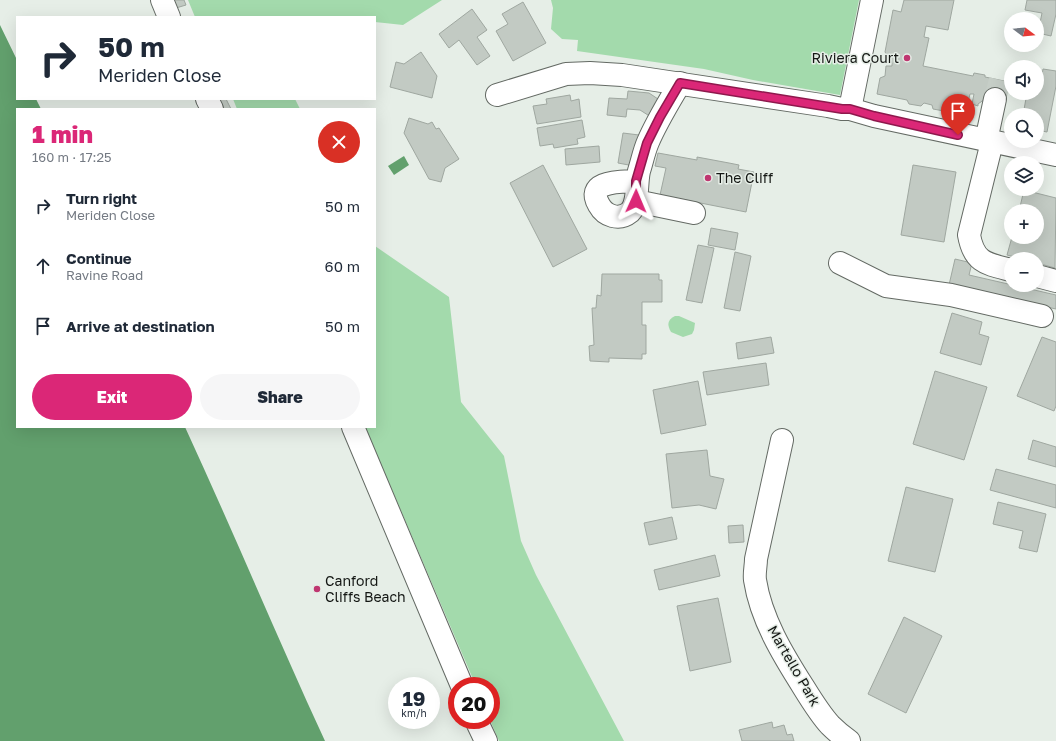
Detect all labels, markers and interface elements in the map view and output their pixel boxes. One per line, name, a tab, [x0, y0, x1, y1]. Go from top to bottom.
north arrow	[1004, 12, 1044, 52]
map controls	[1004, 12, 1044, 292]
text: 50 m	[98, 30, 165, 63]
icon: right	[32, 32, 84, 84]
place label: Riviera Court	[812, 49, 899, 66]
marker: Riviera Court	[902, 53, 912, 63]
button: sound	[1004, 60, 1044, 100]
text: Meriden Close	[98, 64, 221, 86]
pin	[941, 94, 975, 135]
icon: arrive	[947, 100, 969, 122]
button: search	[1004, 108, 1044, 148]
text: 1 min	[32, 119, 93, 148]
button: close	[318, 121, 360, 163]
text: 160 m · 17:25	[32, 149, 112, 165]
button: layers	[1004, 156, 1044, 196]
place label: The Cliff	[716, 169, 773, 186]
marker: The Cliff	[703, 173, 713, 183]
position arrow	[615, 180, 657, 222]
text: Turn right	[66, 189, 137, 207]
icon: right	[32, 195, 54, 217]
text: 50 m	[325, 197, 360, 215]
button: +	[1004, 204, 1044, 244]
text: Meriden Close	[66, 207, 155, 223]
text: Continue	[66, 249, 132, 267]
button: −	[1004, 252, 1044, 292]
icon: ahead	[32, 255, 54, 277]
text: 60 m	[325, 257, 360, 275]
text: Ravine Road	[66, 267, 143, 283]
icon: arrive	[32, 315, 54, 337]
text: Arrive at destination	[66, 317, 215, 335]
text: 50 m	[325, 317, 360, 335]
button: Exit	[32, 374, 192, 420]
button: Share	[200, 374, 360, 420]
place label: Canford Cliffs Beach	[325, 572, 406, 605]
marker: Canford Cliffs Beach	[312, 584, 322, 594]
street label: Martello Park	[764, 622, 824, 709]
speed limit sign: 20	[448, 677, 500, 729]
text: 19	[402, 686, 425, 710]
text: km/h	[401, 707, 427, 719]

